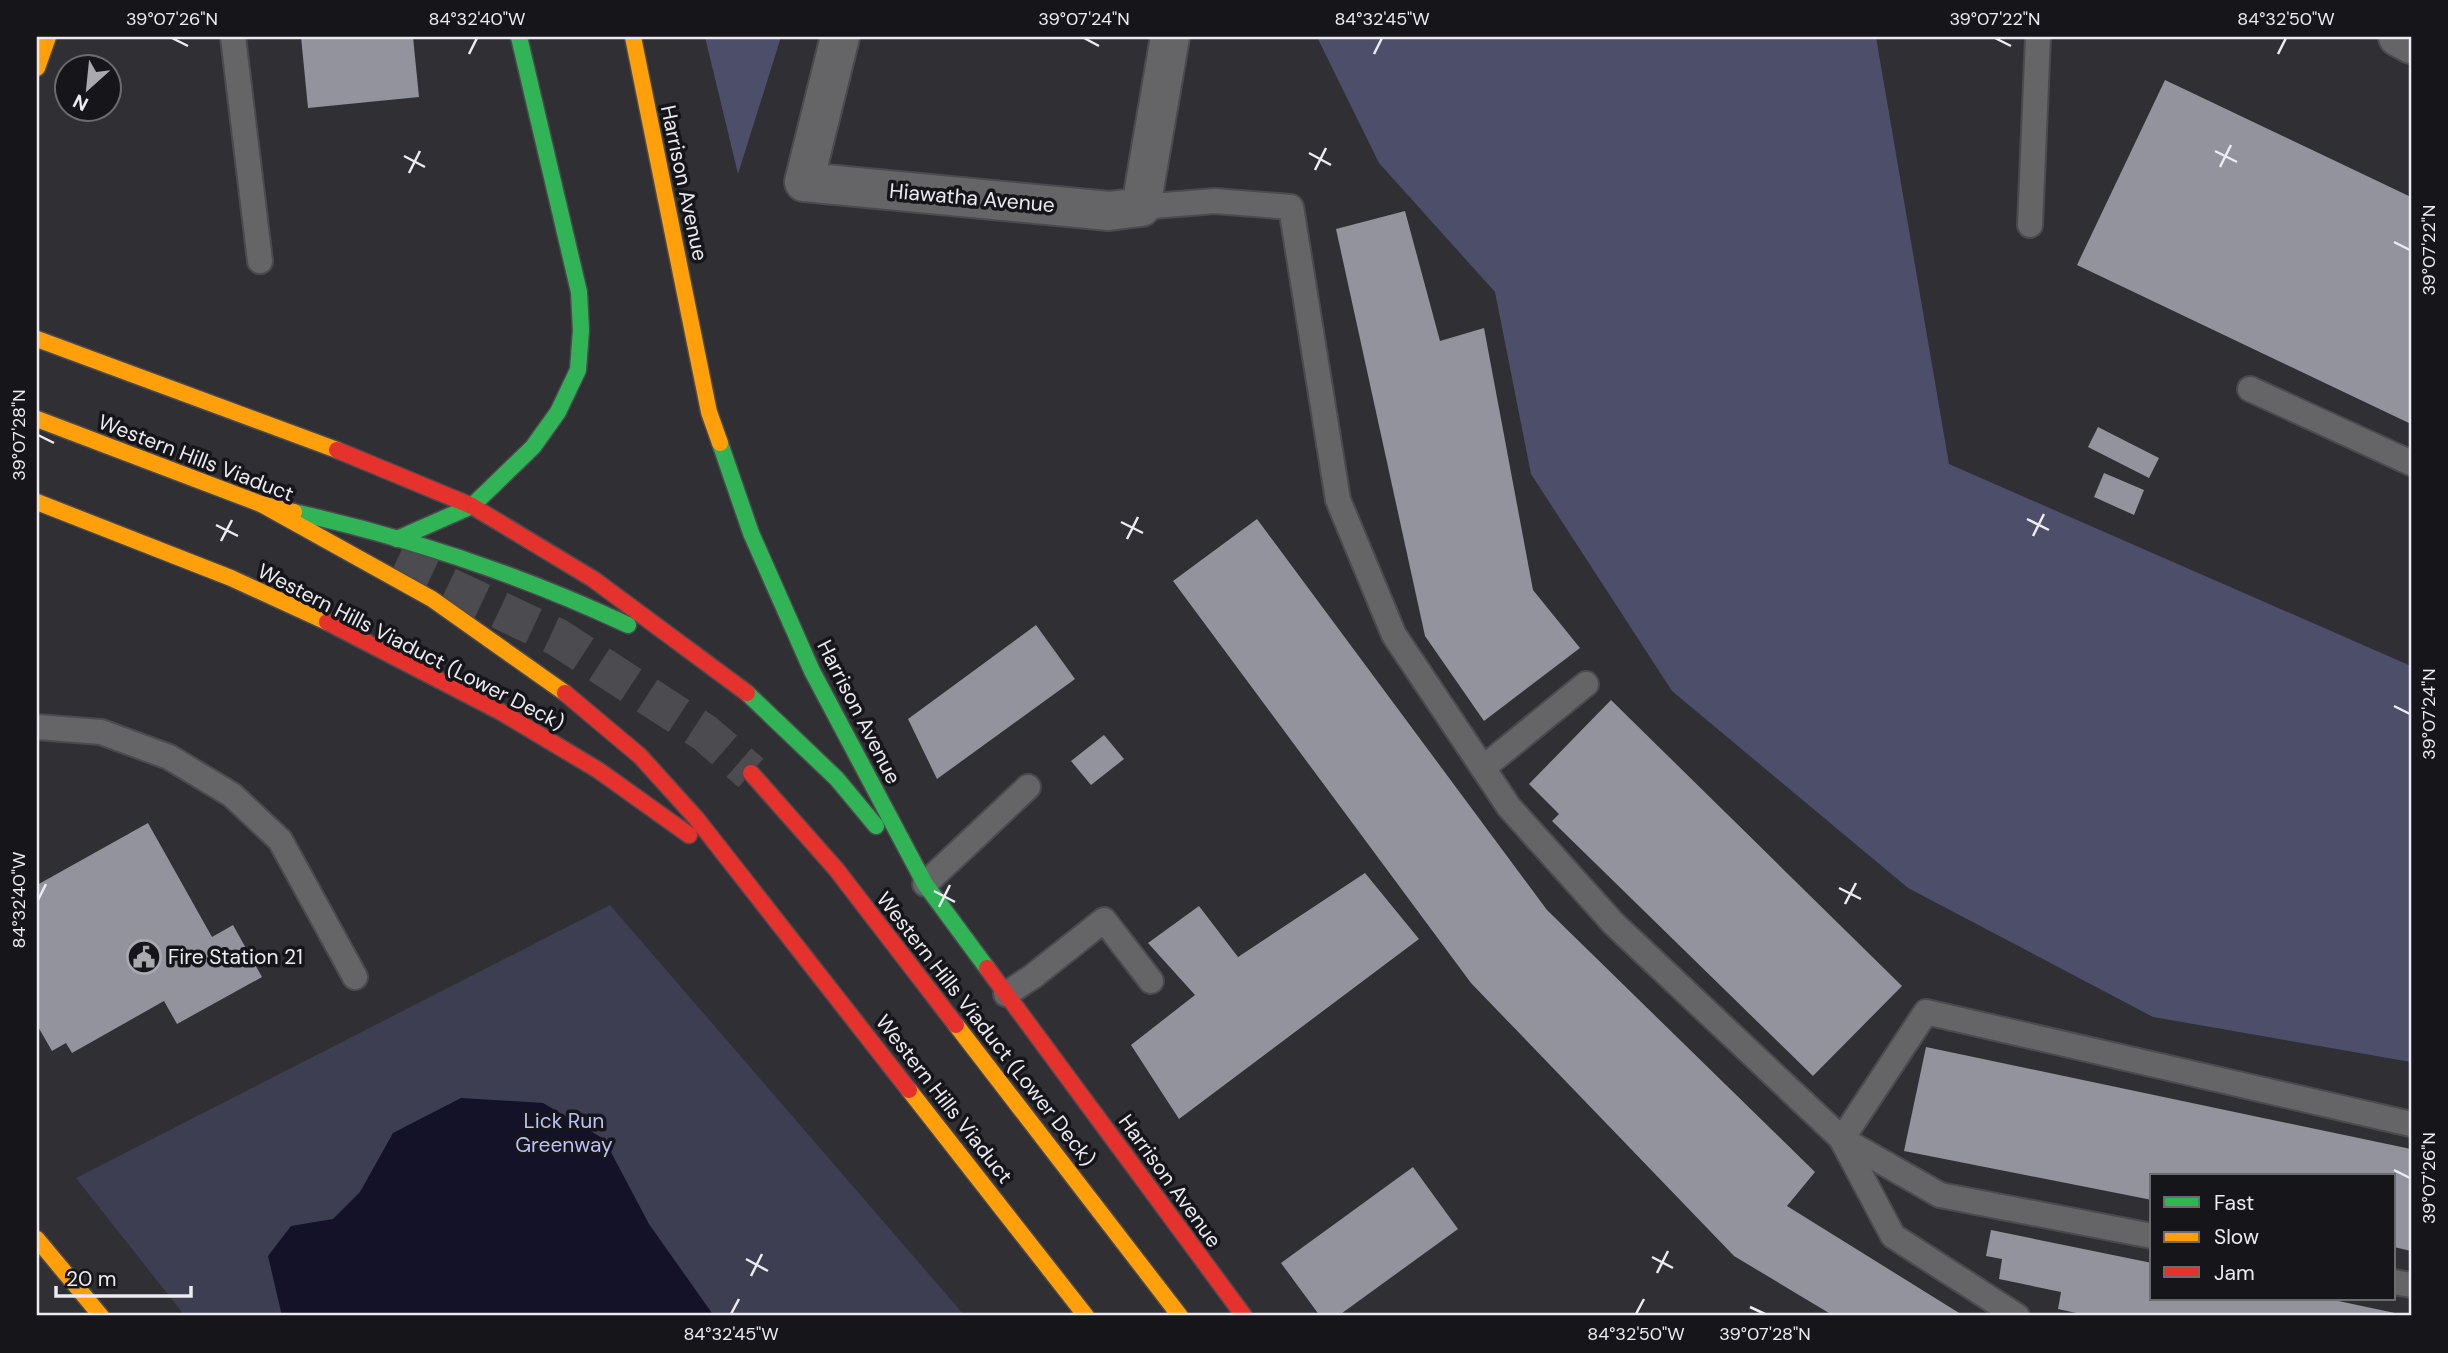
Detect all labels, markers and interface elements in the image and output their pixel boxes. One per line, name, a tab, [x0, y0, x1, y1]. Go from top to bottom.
text: 39°07'26"N	[126, 7, 218, 31]
text: 84°32'40"W	[429, 7, 525, 31]
text: 39°07'24"N	[1038, 7, 1130, 31]
text: 84°32'45"W	[1334, 7, 1430, 31]
text: 39°07'22"N	[1949, 7, 2041, 31]
text: 84°32'50"W	[2237, 7, 2335, 31]
north arrow	[52, 52, 122, 122]
text: N	[69, 88, 92, 117]
street label: Harrison Avenue	[654, 103, 714, 263]
street label: Hiawatha Avenue	[888, 177, 1056, 219]
text: 39°07'22"N	[2417, 204, 2441, 296]
text: 39°07'28"N	[7, 389, 31, 481]
street label: Western Hills Viaduct	[94, 408, 298, 508]
street label: Western Hills Viaduct (Lower Deck)	[253, 557, 569, 737]
street label: Harrison Avenue	[811, 635, 907, 789]
text: 39°07'24"N	[2417, 668, 2441, 760]
text: 84°32'40"W	[7, 852, 31, 948]
street label: Western Hills Viaduct (Lower Deck)	[871, 887, 1101, 1171]
public building icon: Fire Station 21	[125, 938, 163, 976]
place label: Fire Station 21	[168, 943, 303, 971]
street label: Western Hills Viaduct	[870, 1010, 1018, 1188]
park label: Lick Run Greenway	[515, 1107, 613, 1159]
street label: Harrison Avenue	[1112, 1109, 1228, 1253]
text: 39°07'26"N	[2417, 1132, 2441, 1224]
legend	[2150, 1174, 2396, 1300]
text: Fast	[2214, 1189, 2254, 1217]
text: Slow	[2214, 1223, 2259, 1251]
scale bar	[56, 1255, 191, 1299]
text: Jam	[2214, 1259, 2255, 1287]
text: 20 m	[66, 1265, 117, 1293]
text: 84°32'45"W	[683, 1322, 779, 1346]
text: 84°32'50"W	[1587, 1322, 1685, 1346]
text: 39°07'28"N	[1719, 1322, 1811, 1346]

